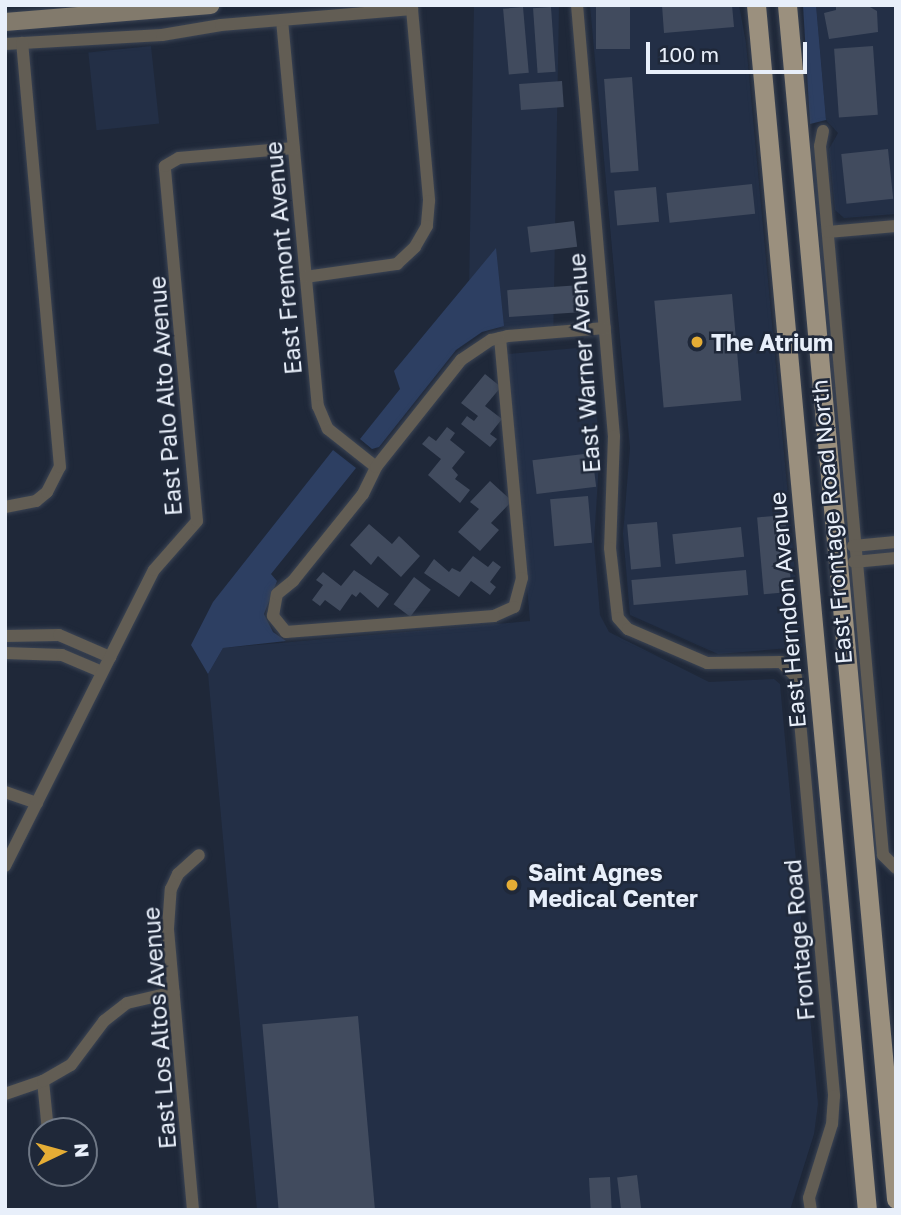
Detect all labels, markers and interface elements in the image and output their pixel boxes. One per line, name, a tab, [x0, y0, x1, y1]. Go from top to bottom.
scale bar	[649, 28, 810, 72]
text: 100 m	[659, 41, 719, 67]
street label: East Fremont Avenue	[259, 140, 307, 376]
street label: East Warner Avenue	[563, 252, 605, 474]
street label: East Palo Alto Avenue	[143, 275, 187, 517]
place label: The Atrium	[711, 328, 833, 356]
marker: The Atrium	[689, 334, 705, 350]
street label: East Frontage Road North	[805, 379, 857, 665]
street label: East Herndon Avenue	[763, 491, 811, 729]
place label: Saint Agnes Medical Center	[528, 858, 698, 912]
street label: Frontage Road	[778, 858, 820, 1022]
marker: Saint Agnes Medical Center	[502, 875, 522, 895]
street label: East Los Altos Avenue	[137, 906, 181, 1150]
north arrow	[28, 1117, 98, 1187]
text: N	[70, 1142, 95, 1158]

